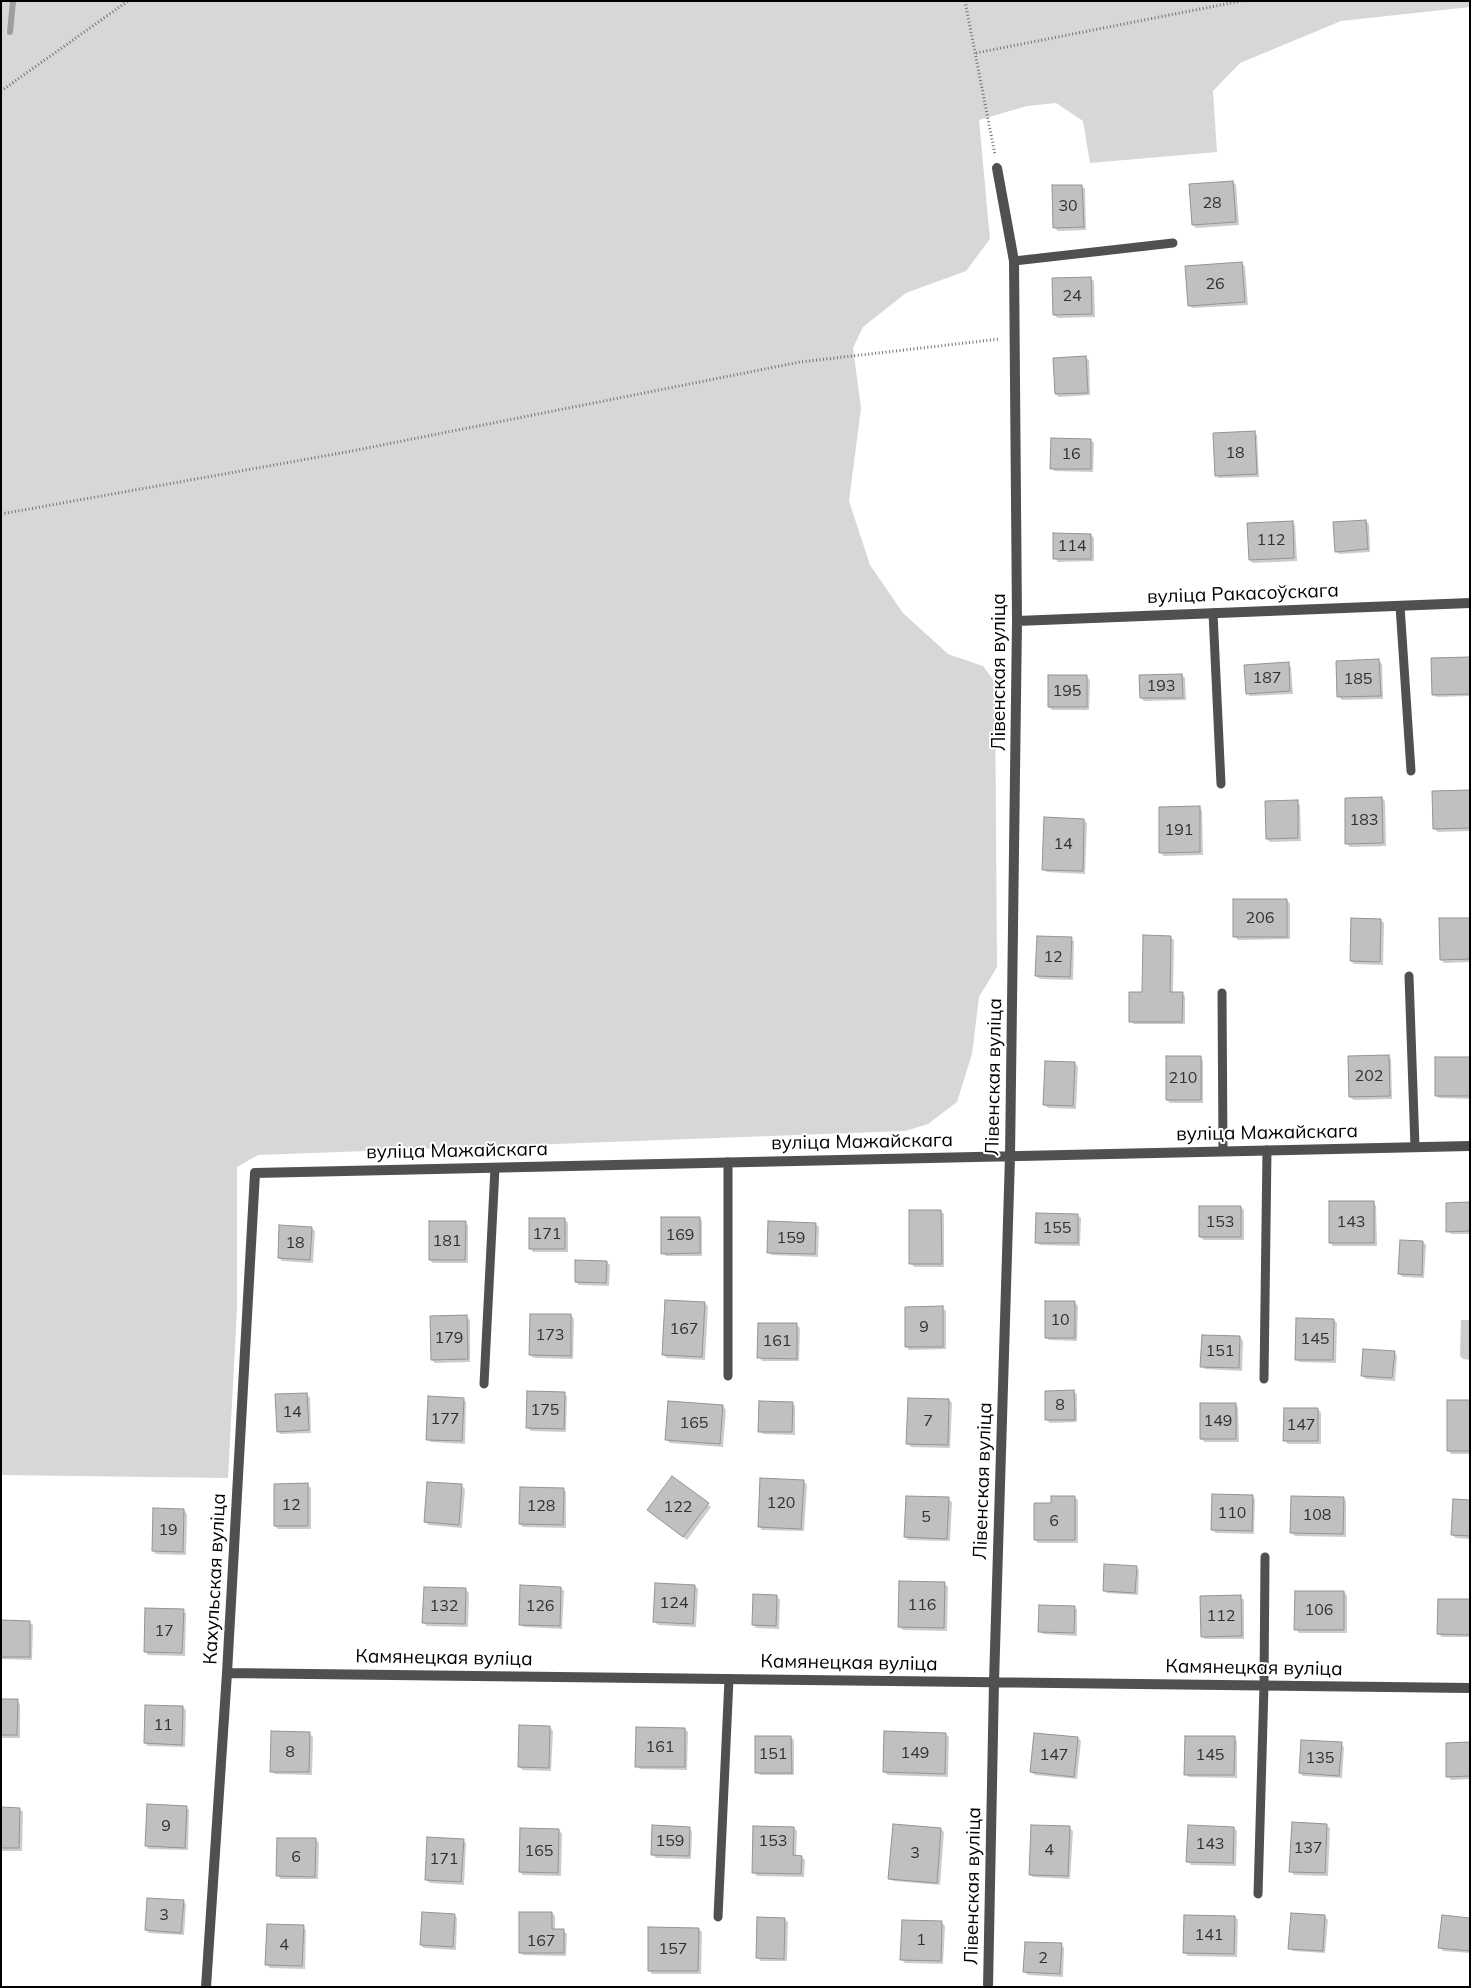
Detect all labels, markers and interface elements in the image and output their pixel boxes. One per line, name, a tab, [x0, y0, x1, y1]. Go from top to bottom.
house number: 28	[1202, 193, 1222, 213]
house number: 30	[1058, 196, 1078, 216]
house number: 26	[1205, 274, 1225, 294]
house number: 24	[1062, 286, 1082, 306]
house number: 18	[1225, 443, 1245, 463]
house number: 16	[1061, 444, 1081, 464]
house number: 112	[1257, 530, 1285, 550]
house number: 114	[1058, 536, 1086, 556]
street label: вуліца Ракасоўскага	[1147, 579, 1339, 609]
street label: Лівенская вуліца	[988, 593, 1010, 751]
house number: 187	[1253, 668, 1281, 688]
house number: 185	[1344, 669, 1372, 689]
house number: 193	[1147, 676, 1175, 696]
house number: 195	[1053, 681, 1081, 701]
house number: 183	[1350, 810, 1378, 830]
house number: 191	[1165, 820, 1193, 840]
house number: 14	[1053, 834, 1073, 854]
house number: 206	[1246, 908, 1274, 928]
house number: 12	[1043, 947, 1063, 967]
street label: Лівенская вуліца	[981, 998, 1007, 1156]
house number: 202	[1355, 1066, 1383, 1086]
house number: 210	[1169, 1068, 1197, 1088]
street label: вуліца Мажайскага	[1176, 1120, 1358, 1146]
street label: вуліца Мажайскага	[771, 1129, 953, 1155]
street label: вуліца Мажайскага	[366, 1138, 548, 1164]
house number: 153	[1206, 1212, 1234, 1232]
house number: 143	[1337, 1212, 1365, 1232]
house number: 155	[1043, 1218, 1071, 1238]
house number: 171	[533, 1224, 561, 1244]
house number: 169	[666, 1225, 694, 1245]
house number: 159	[777, 1228, 805, 1248]
house number: 181	[433, 1231, 461, 1251]
house number: 18	[285, 1233, 305, 1253]
house number: 10	[1050, 1310, 1070, 1330]
house number: 9	[919, 1317, 929, 1337]
house number: 167	[670, 1319, 698, 1339]
house number: 173	[536, 1325, 564, 1345]
house number: 179	[435, 1328, 463, 1348]
house number: 145	[1301, 1329, 1329, 1349]
house number: 161	[763, 1331, 791, 1351]
house number: 151	[1206, 1341, 1234, 1361]
house number: 8	[1055, 1395, 1065, 1415]
house number: 175	[531, 1400, 559, 1420]
house number: 14	[282, 1402, 302, 1422]
street label: Лівенская вуліца	[969, 1402, 997, 1560]
house number: 177	[431, 1409, 459, 1429]
house number: 7	[923, 1411, 933, 1431]
house number: 149	[1204, 1411, 1232, 1431]
house number: 165	[680, 1413, 708, 1433]
house number: 147	[1287, 1415, 1315, 1435]
street label: Кахульская вуліца	[199, 1493, 231, 1665]
house number: 120	[767, 1493, 795, 1513]
house number: 12	[281, 1495, 301, 1515]
house number: 128	[527, 1496, 555, 1516]
house number: 122	[664, 1497, 692, 1517]
house number: 110	[1218, 1503, 1246, 1523]
house number: 108	[1303, 1505, 1331, 1525]
house number: 5	[921, 1507, 931, 1527]
house number: 6	[1049, 1511, 1059, 1531]
house number: 19	[158, 1520, 178, 1540]
house number: 124	[660, 1593, 688, 1613]
house number: 116	[908, 1595, 936, 1615]
house number: 132	[430, 1596, 458, 1616]
house number: 126	[526, 1596, 554, 1616]
house number: 106	[1305, 1600, 1333, 1620]
house number: 112	[1207, 1606, 1235, 1626]
house number: 17	[154, 1621, 174, 1641]
street label: Камянецкая вуліца	[355, 1645, 533, 1671]
street label: Камянецкая вуліца	[760, 1650, 938, 1676]
street label: Камянецкая вуліца	[1165, 1655, 1343, 1681]
house number: 11	[153, 1715, 173, 1735]
house number: 161	[646, 1737, 674, 1757]
house number: 8	[285, 1742, 295, 1762]
house number: 149	[901, 1743, 929, 1763]
house number: 151	[759, 1744, 787, 1764]
house number: 147	[1040, 1745, 1068, 1765]
house number: 145	[1196, 1745, 1224, 1765]
house number: 135	[1306, 1748, 1334, 1768]
street label: Лівенская вуліца	[960, 1807, 986, 1965]
house number: 9	[161, 1816, 171, 1836]
house number: 159	[656, 1831, 684, 1851]
house number: 153	[759, 1831, 787, 1851]
house number: 143	[1196, 1834, 1224, 1854]
house number: 137	[1294, 1838, 1322, 1858]
house number: 4	[1044, 1840, 1054, 1860]
house number: 165	[525, 1841, 553, 1861]
house number: 3	[910, 1843, 920, 1863]
house number: 6	[291, 1847, 301, 1867]
house number: 171	[430, 1849, 458, 1869]
house number: 3	[159, 1905, 169, 1925]
house number: 141	[1195, 1925, 1223, 1945]
house number: 1	[916, 1930, 926, 1950]
house number: 167	[527, 1931, 555, 1951]
house number: 4	[279, 1935, 289, 1955]
house number: 157	[659, 1939, 687, 1959]
house number: 2	[1038, 1948, 1048, 1968]

